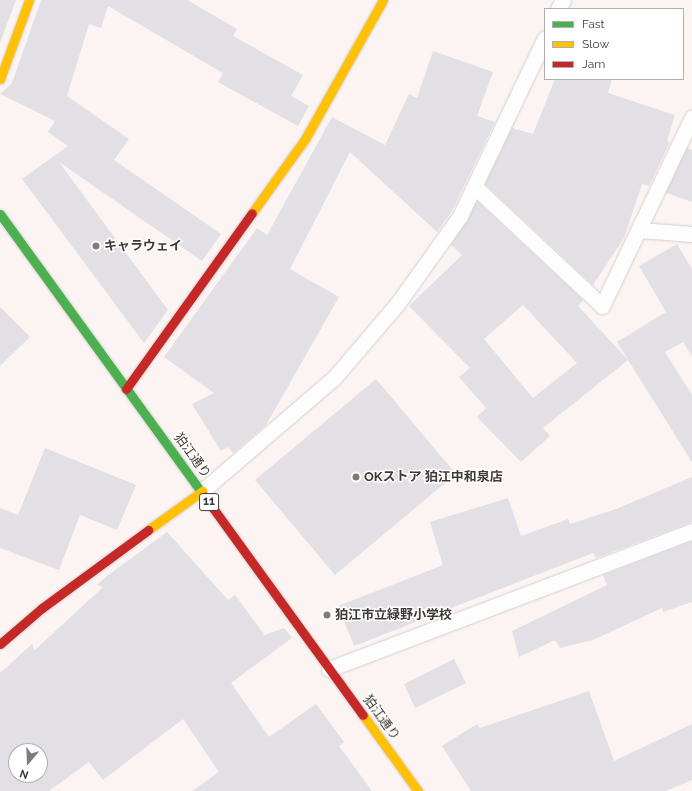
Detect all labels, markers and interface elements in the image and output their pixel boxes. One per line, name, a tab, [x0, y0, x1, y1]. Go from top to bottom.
legend	[544, 8, 684, 80]
text: Fast	[582, 17, 605, 31]
text: Slow	[582, 37, 609, 51]
text: Jam	[582, 57, 605, 71]
place label: キャラウェイ	[104, 238, 182, 254]
marker: キャラウェイ	[91, 241, 101, 251]
street label: 狛江通り	[170, 430, 214, 482]
place label: OKストア 狛江中和泉店	[364, 469, 503, 485]
marker: OKストア 狛江中和泉店	[351, 472, 361, 482]
road number: 11	[199, 492, 219, 512]
place label: 狛江市立緑野小学校	[335, 607, 452, 623]
marker: 狛江市立緑野小学校	[322, 610, 332, 620]
street label: 狛江通り	[359, 692, 403, 744]
north arrow	[8, 743, 48, 783]
text: N	[18, 766, 30, 781]

